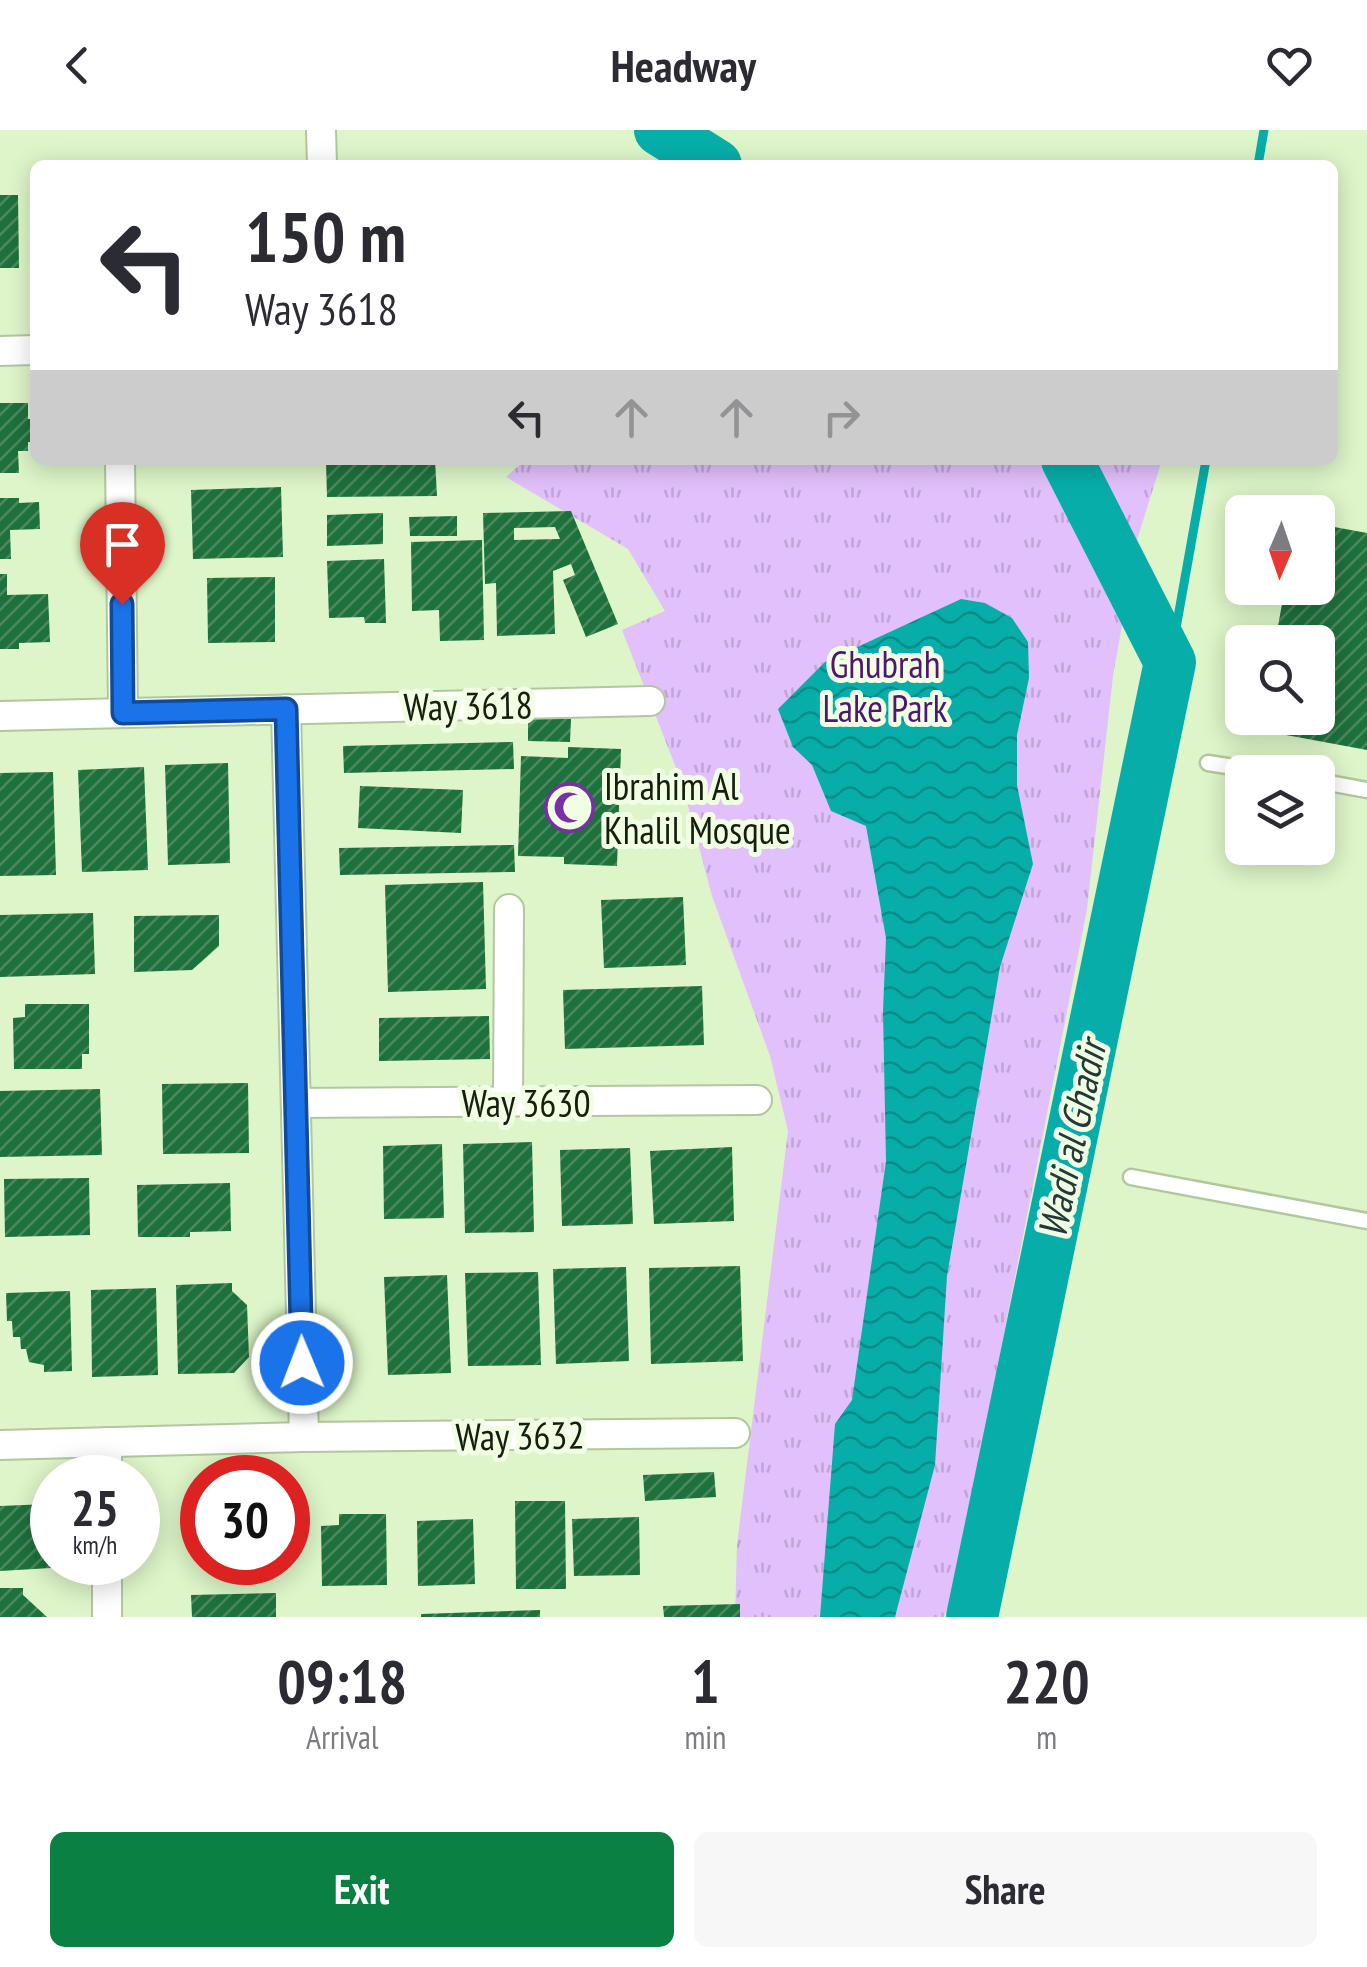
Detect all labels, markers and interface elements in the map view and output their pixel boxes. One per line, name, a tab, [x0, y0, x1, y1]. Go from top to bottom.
text: Headway	[611, 36, 756, 94]
icon: back	[50, 38, 105, 93]
icon: heart	[1262, 38, 1317, 93]
text: 150 m	[245, 191, 406, 281]
icon: left	[80, 200, 210, 330]
text: Way 3618	[245, 279, 398, 337]
icon: left	[499, 390, 554, 445]
icon: ahead	[604, 390, 659, 445]
icon: ahead	[709, 390, 764, 445]
icon: right	[814, 390, 869, 445]
north arrow	[1225, 495, 1335, 605]
map controls	[1225, 495, 1335, 865]
pin	[80, 502, 165, 605]
icon: arrive	[95, 517, 150, 572]
button: search	[1225, 625, 1335, 735]
park label: Ghubrah Lake Park	[822, 639, 948, 732]
street label: Way 3618	[403, 679, 533, 731]
button: layers	[1225, 755, 1335, 865]
place label: Ibrahim Al Khalil Mosque	[604, 761, 791, 854]
mosque icon: Ibrahim Al Khalil Mosque	[543, 781, 595, 833]
water label: Wadi al Ghadir	[1025, 1031, 1118, 1242]
street label: Way 3630	[461, 1078, 591, 1127]
position arrow	[250, 1311, 354, 1415]
street label: Way 3632	[455, 1409, 585, 1461]
speed limit sign: 30	[180, 1455, 310, 1585]
text: 25	[71, 1475, 119, 1540]
text: km/h	[73, 1529, 117, 1561]
text: 09:18	[277, 1642, 407, 1720]
text: 1	[691, 1642, 720, 1720]
text: 220	[1004, 1642, 1090, 1720]
text: Arrival	[306, 1716, 378, 1758]
text: min	[684, 1716, 726, 1758]
text: m	[1036, 1716, 1057, 1758]
button: Exit	[50, 1832, 674, 1947]
button: Share	[694, 1832, 1317, 1947]

